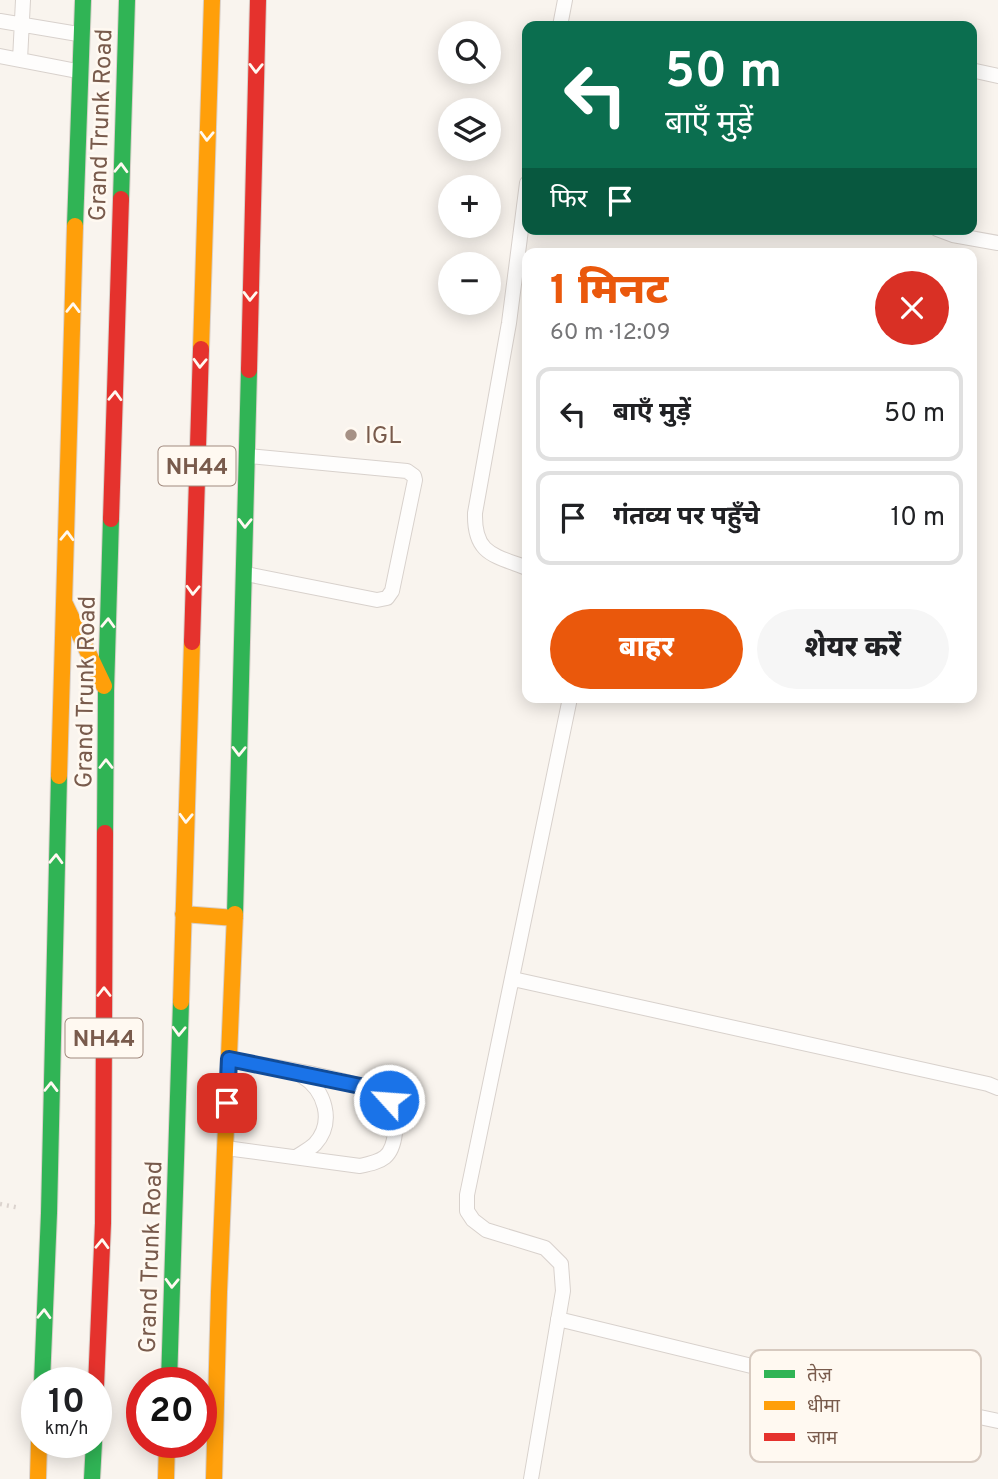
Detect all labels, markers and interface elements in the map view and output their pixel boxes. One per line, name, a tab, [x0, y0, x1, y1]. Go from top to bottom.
map controls	[438, 21, 501, 315]
button: search	[438, 21, 501, 84]
street label: Grand Trunk Road	[84, 28, 120, 222]
text: 50 m	[665, 43, 782, 105]
icon: left	[550, 49, 641, 140]
one-way arrow	[249, 63, 264, 74]
button: layers	[438, 98, 501, 161]
text: बाएँ मुड़ें	[665, 105, 753, 145]
one-way arrow	[200, 130, 215, 141]
one-way arrow	[114, 163, 129, 174]
button: +	[438, 175, 501, 238]
icon: arrive	[601, 182, 639, 220]
text: फिर	[550, 184, 587, 217]
button: −	[438, 252, 501, 315]
text: 1 मिनट	[550, 266, 668, 319]
button: close	[875, 271, 949, 345]
one-way arrow	[243, 290, 258, 301]
one-way arrow	[65, 302, 80, 313]
text: 60 m · 12:09	[550, 319, 671, 348]
one-way arrow	[193, 358, 208, 369]
one-way arrow	[107, 390, 123, 400]
icon: left	[554, 395, 592, 433]
text: बाएँ मुड़ें	[613, 397, 691, 430]
text: 50 m	[884, 398, 945, 431]
place label: IGL	[365, 422, 402, 452]
marker: IGL	[343, 427, 359, 443]
road number: NH44	[158, 446, 235, 486]
icon: arrive	[554, 499, 592, 537]
text: गंतव्य पर पहुँचे	[613, 501, 760, 534]
text: 10 m	[890, 502, 945, 535]
one-way arrow	[237, 518, 252, 529]
one-way arrow	[59, 530, 74, 541]
one-way arrow	[186, 585, 201, 596]
street label: Grand Trunk Road	[70, 596, 104, 789]
button: बाहर	[550, 609, 743, 689]
button: शेयर करें	[757, 609, 949, 689]
one-way arrow	[101, 617, 116, 628]
one-way arrow	[231, 745, 246, 756]
one-way arrow	[98, 759, 114, 769]
one-way arrow	[179, 813, 194, 824]
one-way arrow	[49, 854, 64, 865]
one-way arrow	[96, 986, 112, 997]
road number: NH44	[66, 1018, 142, 1058]
one-way arrow	[172, 1026, 187, 1037]
position arrow	[352, 1063, 426, 1137]
pin	[197, 1073, 257, 1133]
one-way arrow	[44, 1081, 59, 1092]
icon: arrive	[208, 1084, 246, 1122]
street label: Grand Trunk Road	[134, 1160, 170, 1354]
one-way arrow	[95, 1238, 110, 1249]
one-way arrow	[164, 1278, 179, 1289]
one-way arrow	[37, 1309, 52, 1320]
legend	[750, 1350, 981, 1462]
text: तेज़	[807, 1363, 833, 1388]
speed limit sign: 20	[126, 1367, 217, 1458]
text: 10	[48, 1381, 85, 1425]
text: धीमा	[807, 1395, 841, 1419]
text: km/h	[45, 1418, 88, 1441]
text: जाम	[807, 1427, 838, 1451]

